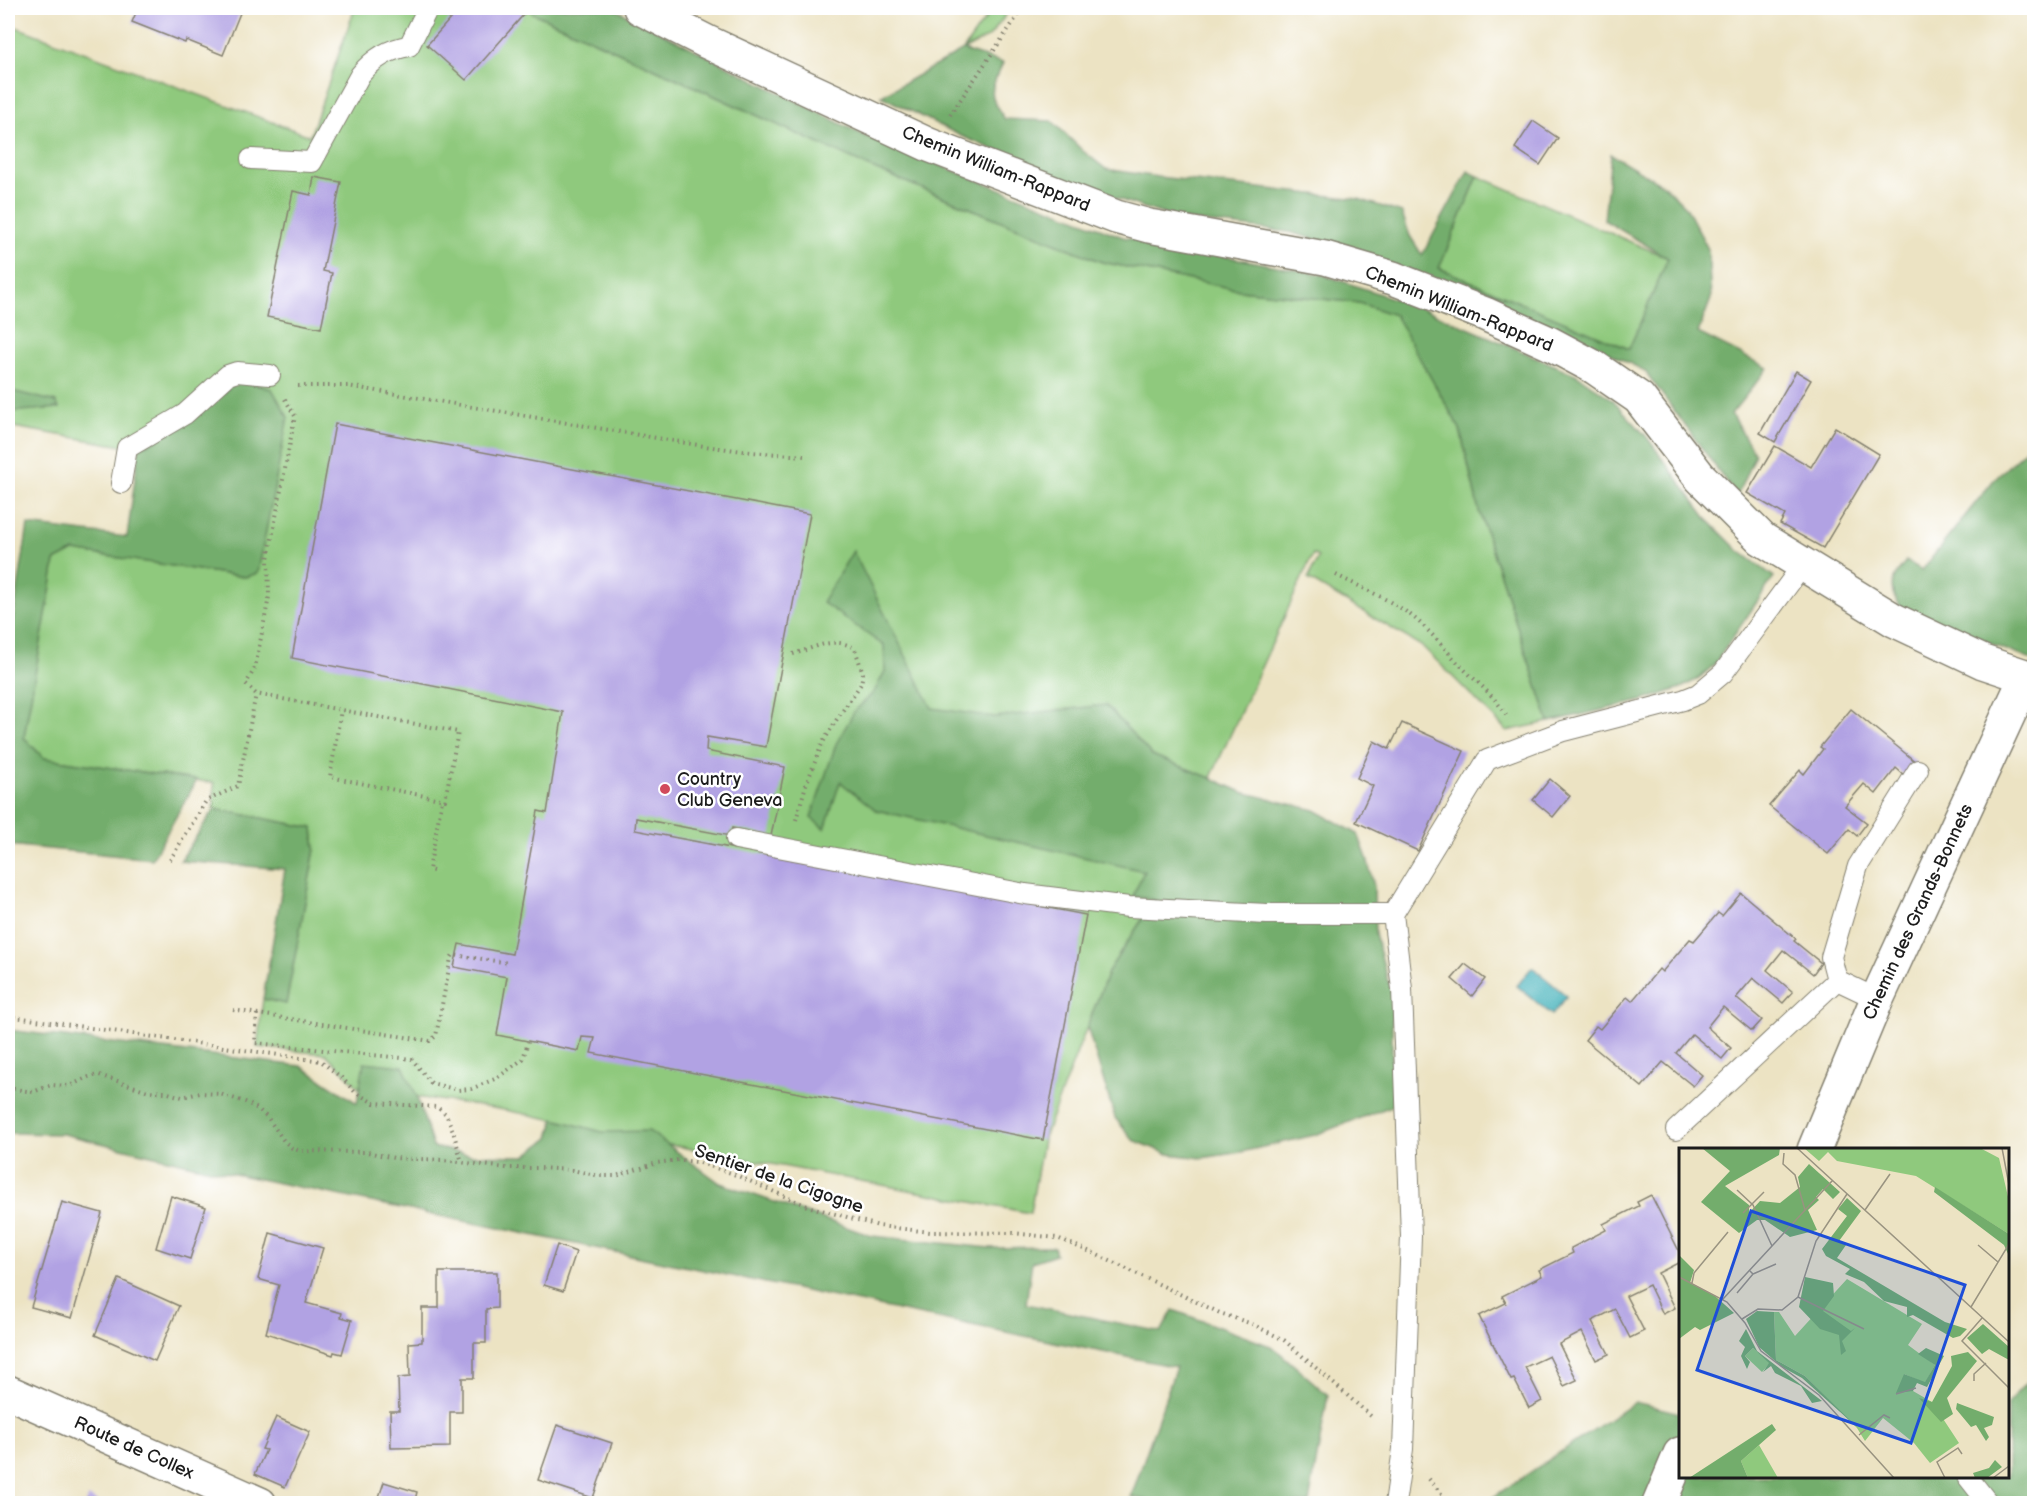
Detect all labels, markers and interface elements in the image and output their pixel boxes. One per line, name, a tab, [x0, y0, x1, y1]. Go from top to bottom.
street label: Chemin William-Rappard	[899, 122, 1093, 216]
street label: Chemin William-Rappard	[1362, 262, 1556, 356]
place label: Country Club Geneva	[677, 769, 782, 811]
marker: Country Club Geneva	[658, 782, 672, 796]
street label: Chemin des Grands-Bonnets	[1859, 801, 1977, 1023]
street label: Sentier de la Cigogne	[692, 1140, 866, 1218]
inset map	[1679, 1148, 2009, 1478]
street label: Route de Collex	[71, 1412, 198, 1484]

